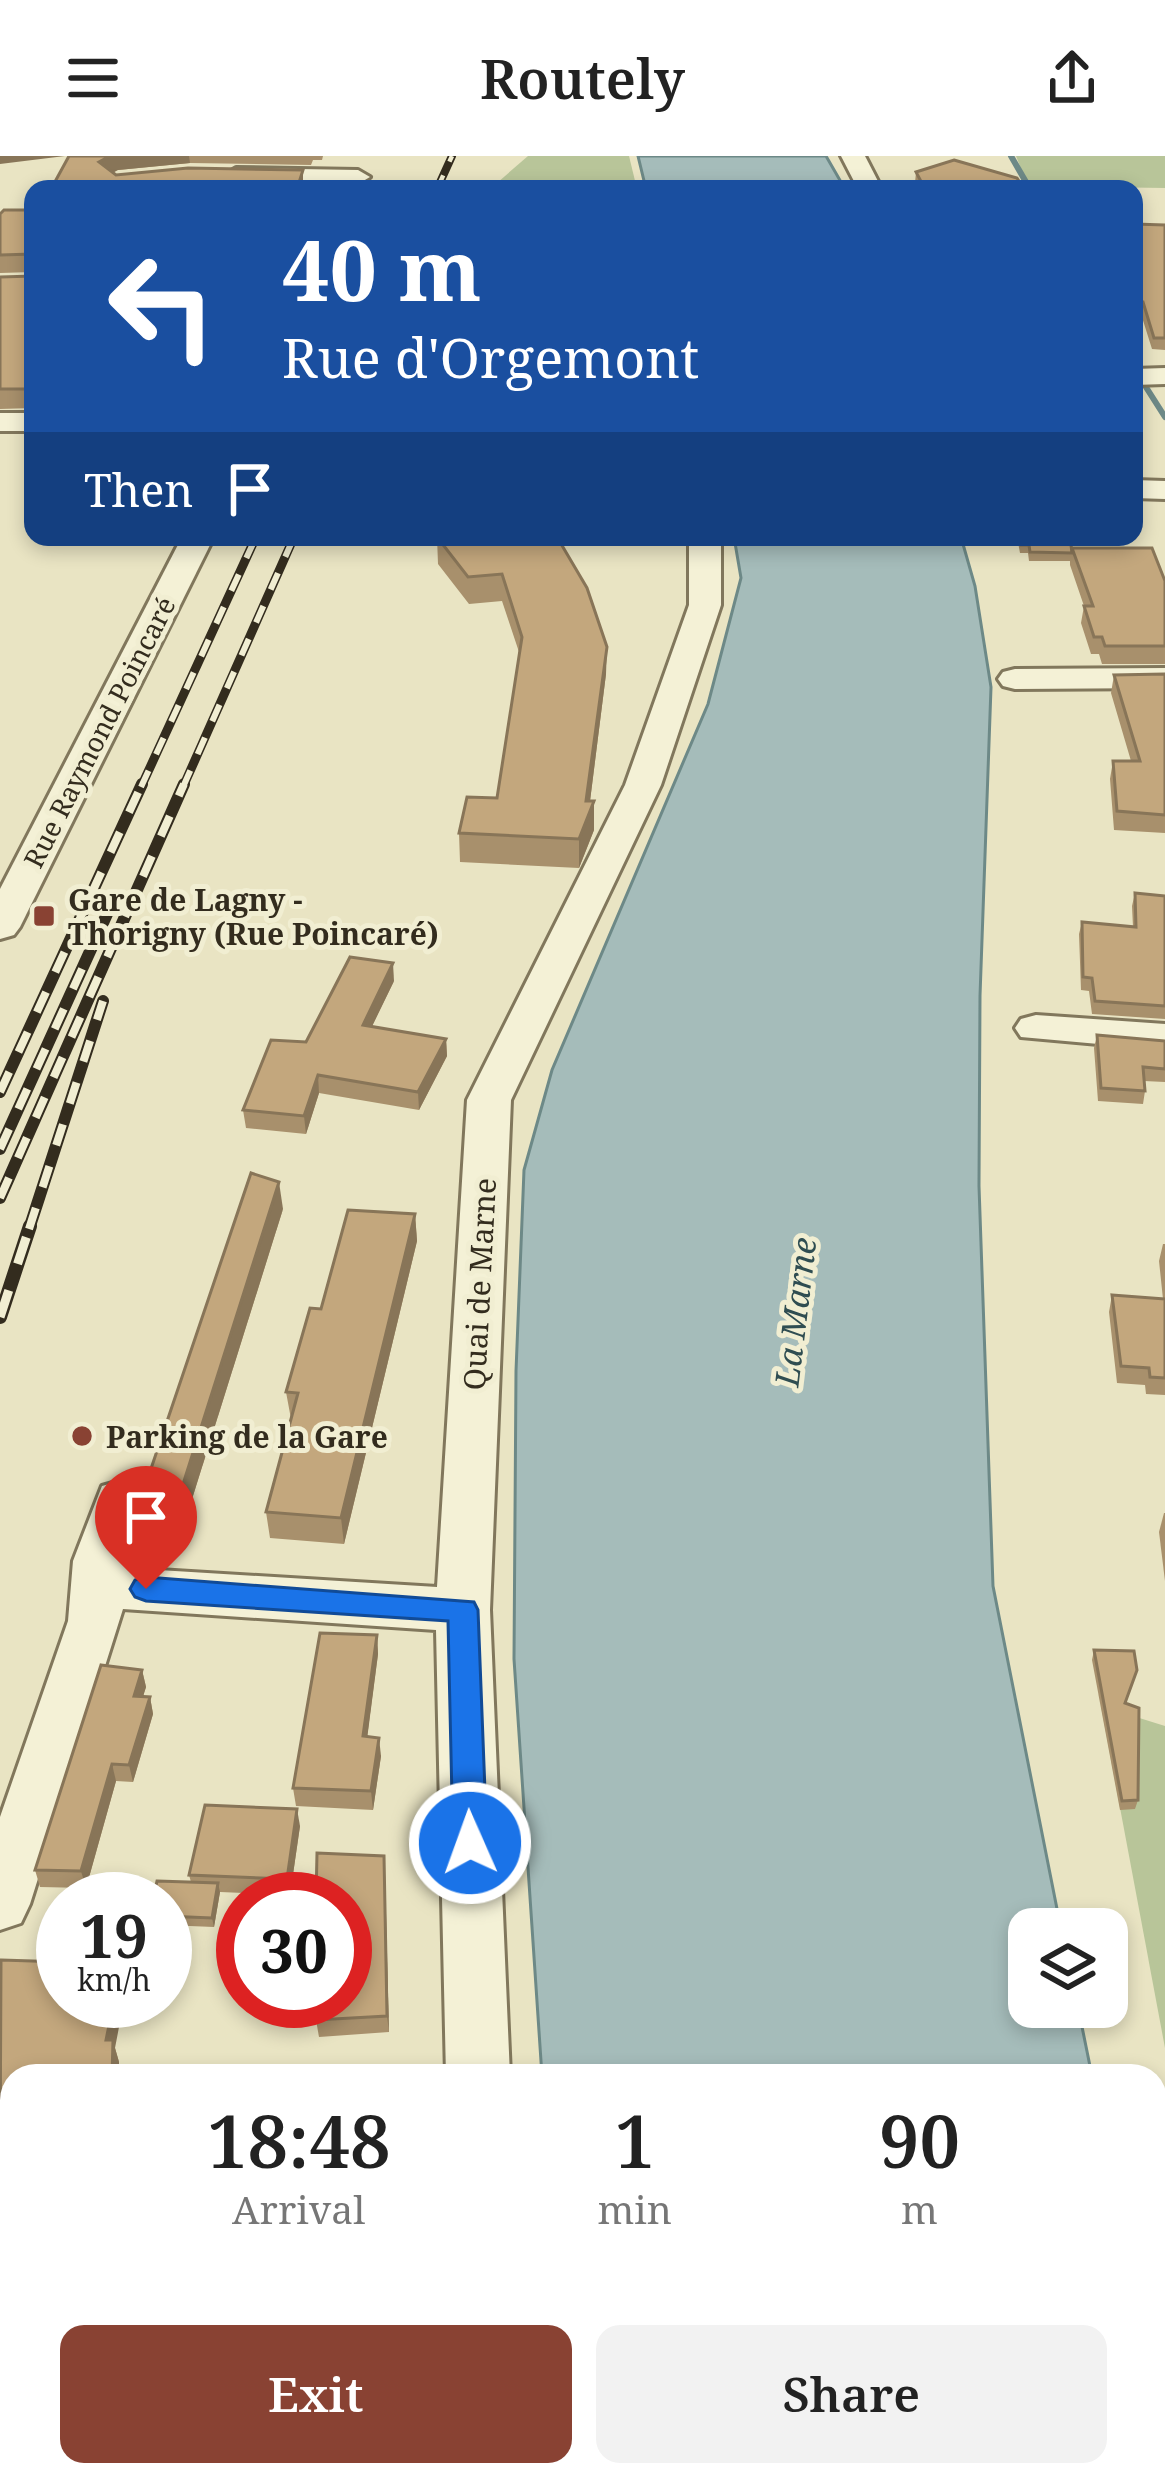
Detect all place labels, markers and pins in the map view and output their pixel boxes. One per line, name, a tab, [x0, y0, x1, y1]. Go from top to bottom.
place label: Gare de Lagny - Thorigny (Rue Poincaré)	[68, 879, 439, 954]
marker: Gare de Lagny - Thorigny (Rue Poincaré)	[31, 903, 57, 929]
place label: Parking de la Gare	[106, 1416, 388, 1457]
marker: Parking de la Gare	[69, 1423, 95, 1449]
pin	[95, 1466, 197, 1589]

